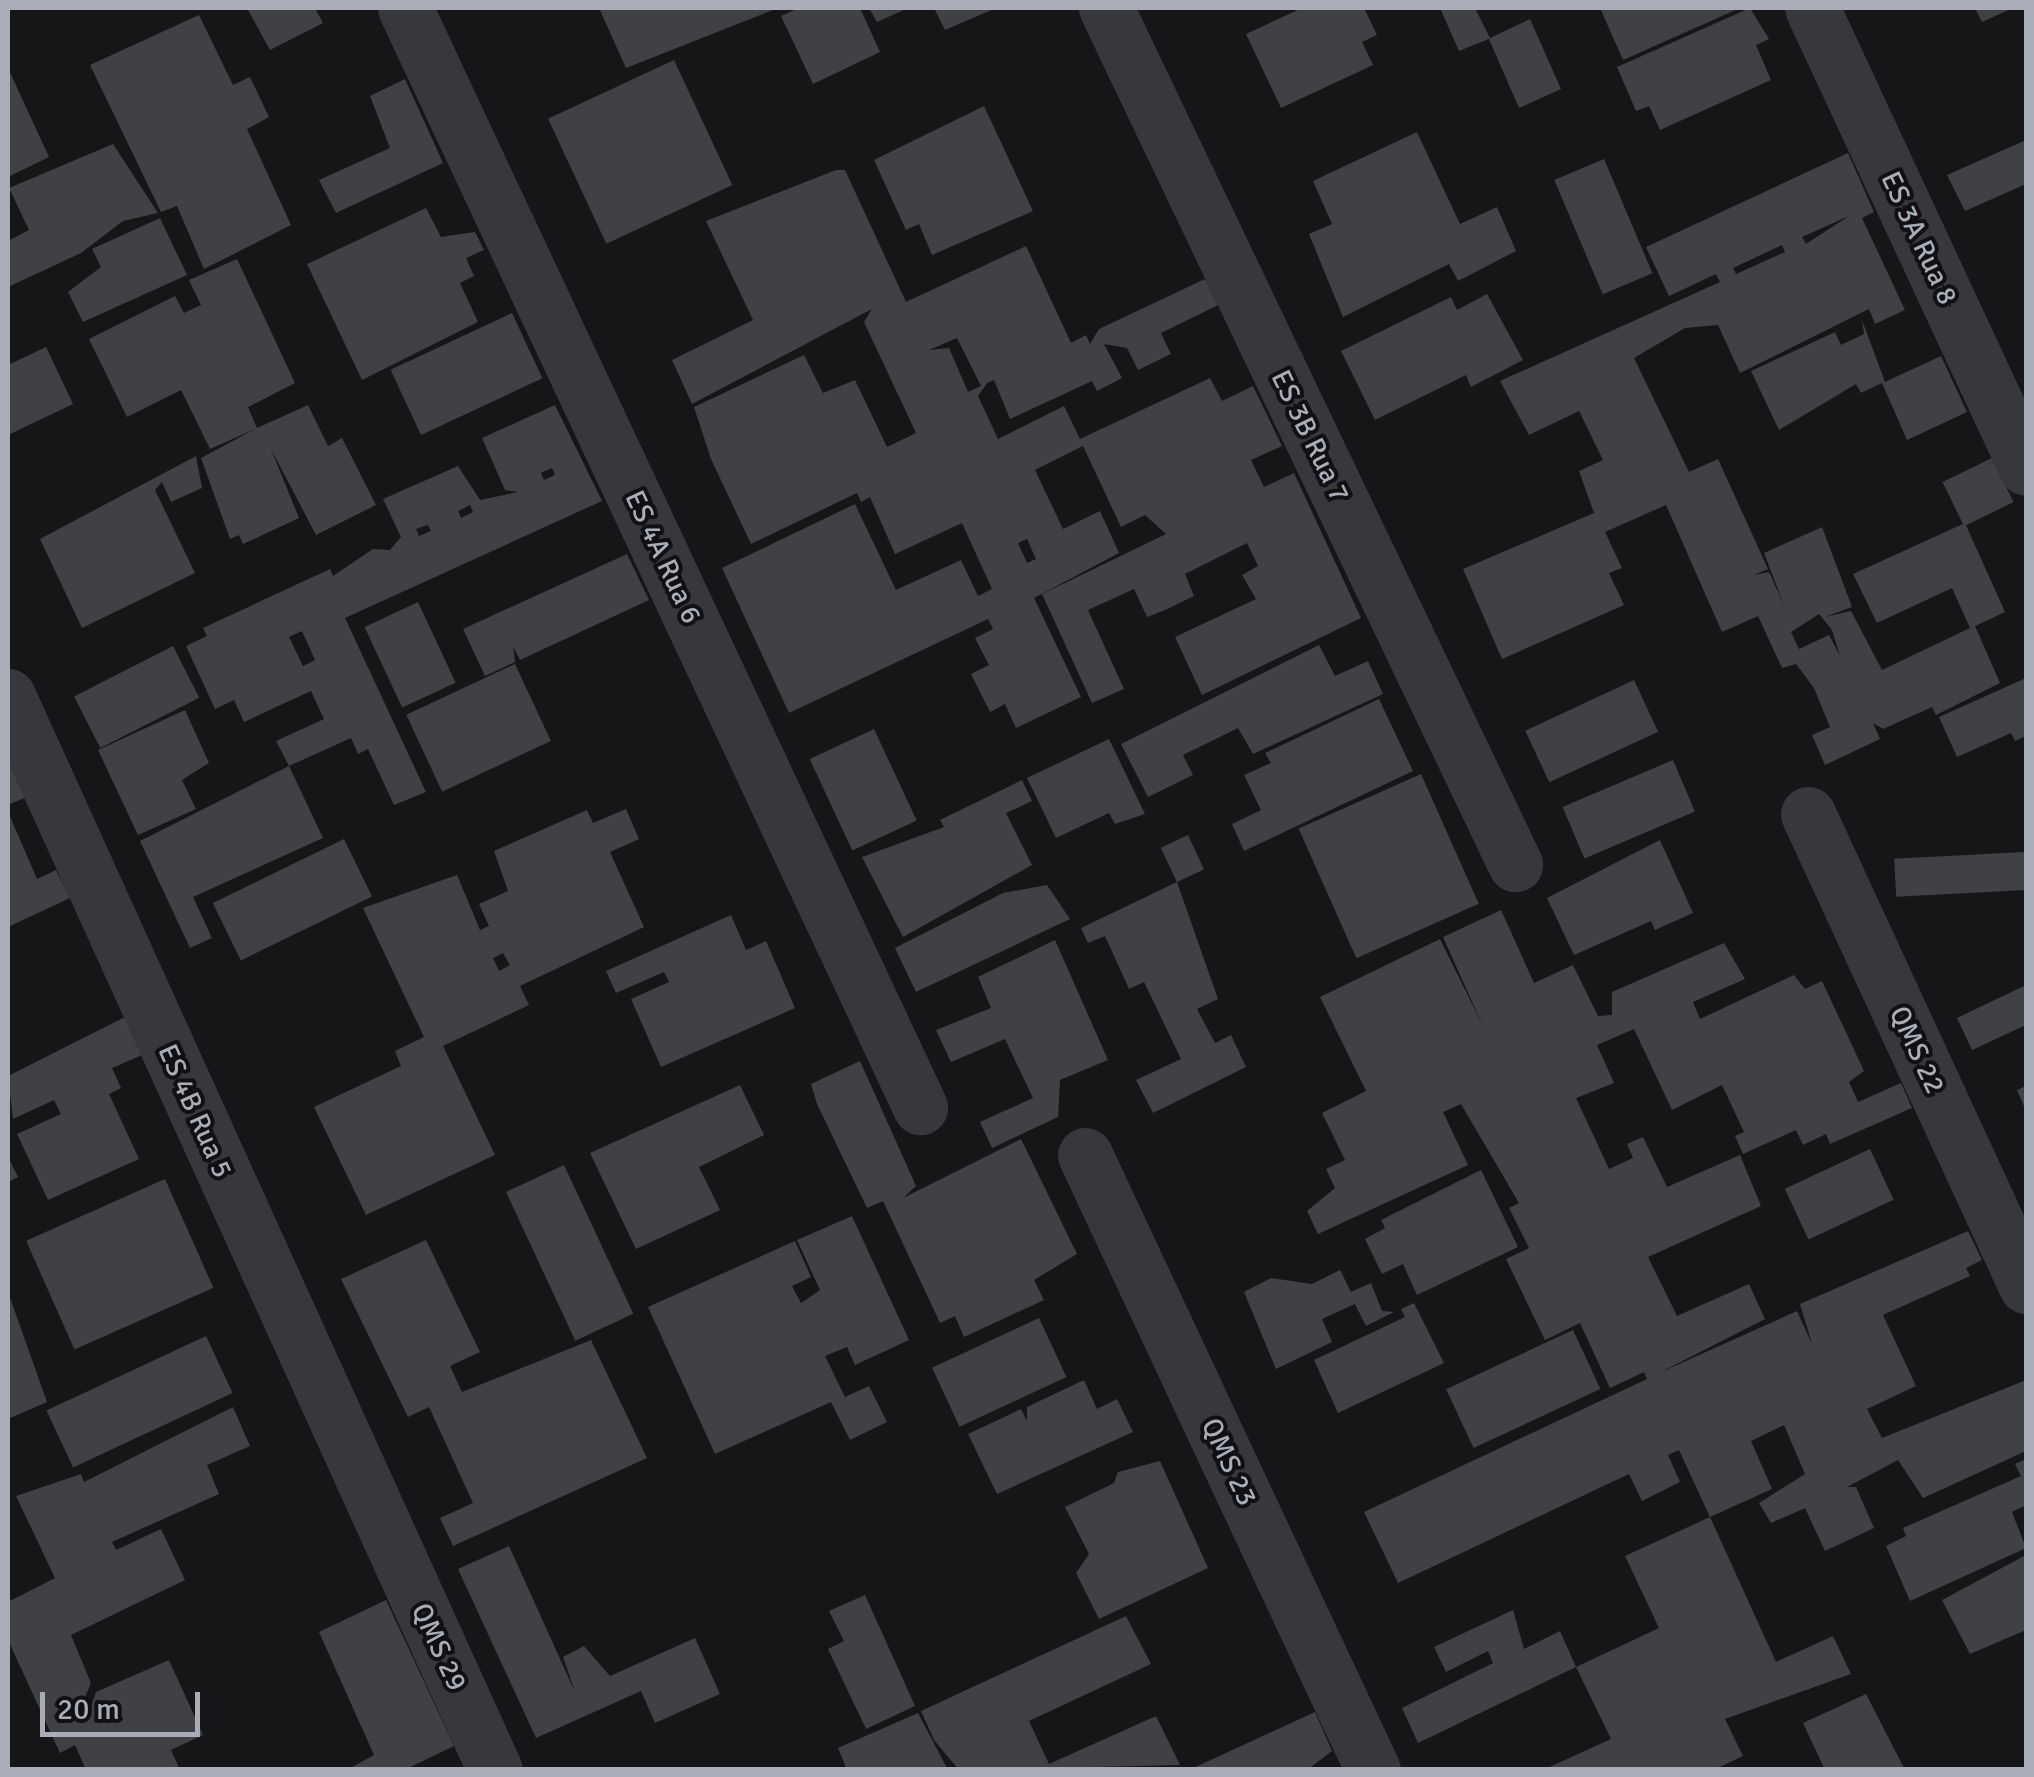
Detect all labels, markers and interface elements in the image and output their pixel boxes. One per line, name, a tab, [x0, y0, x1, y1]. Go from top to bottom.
street label: ES 3A Rua 8	[1874, 166, 1964, 310]
street label: ES 3B Rua 7	[1264, 364, 1356, 508]
street label: ES 4A Rua 6	[618, 485, 708, 629]
street label: QMS 22	[1882, 1001, 1952, 1099]
street label: ES 4B Rua 5	[151, 1039, 239, 1183]
street label: QMS 23	[1194, 1413, 1264, 1511]
street label: QMS 29	[404, 1598, 474, 1696]
scale bar	[45, 1672, 205, 1734]
text: 20 m	[57, 1691, 120, 1728]

